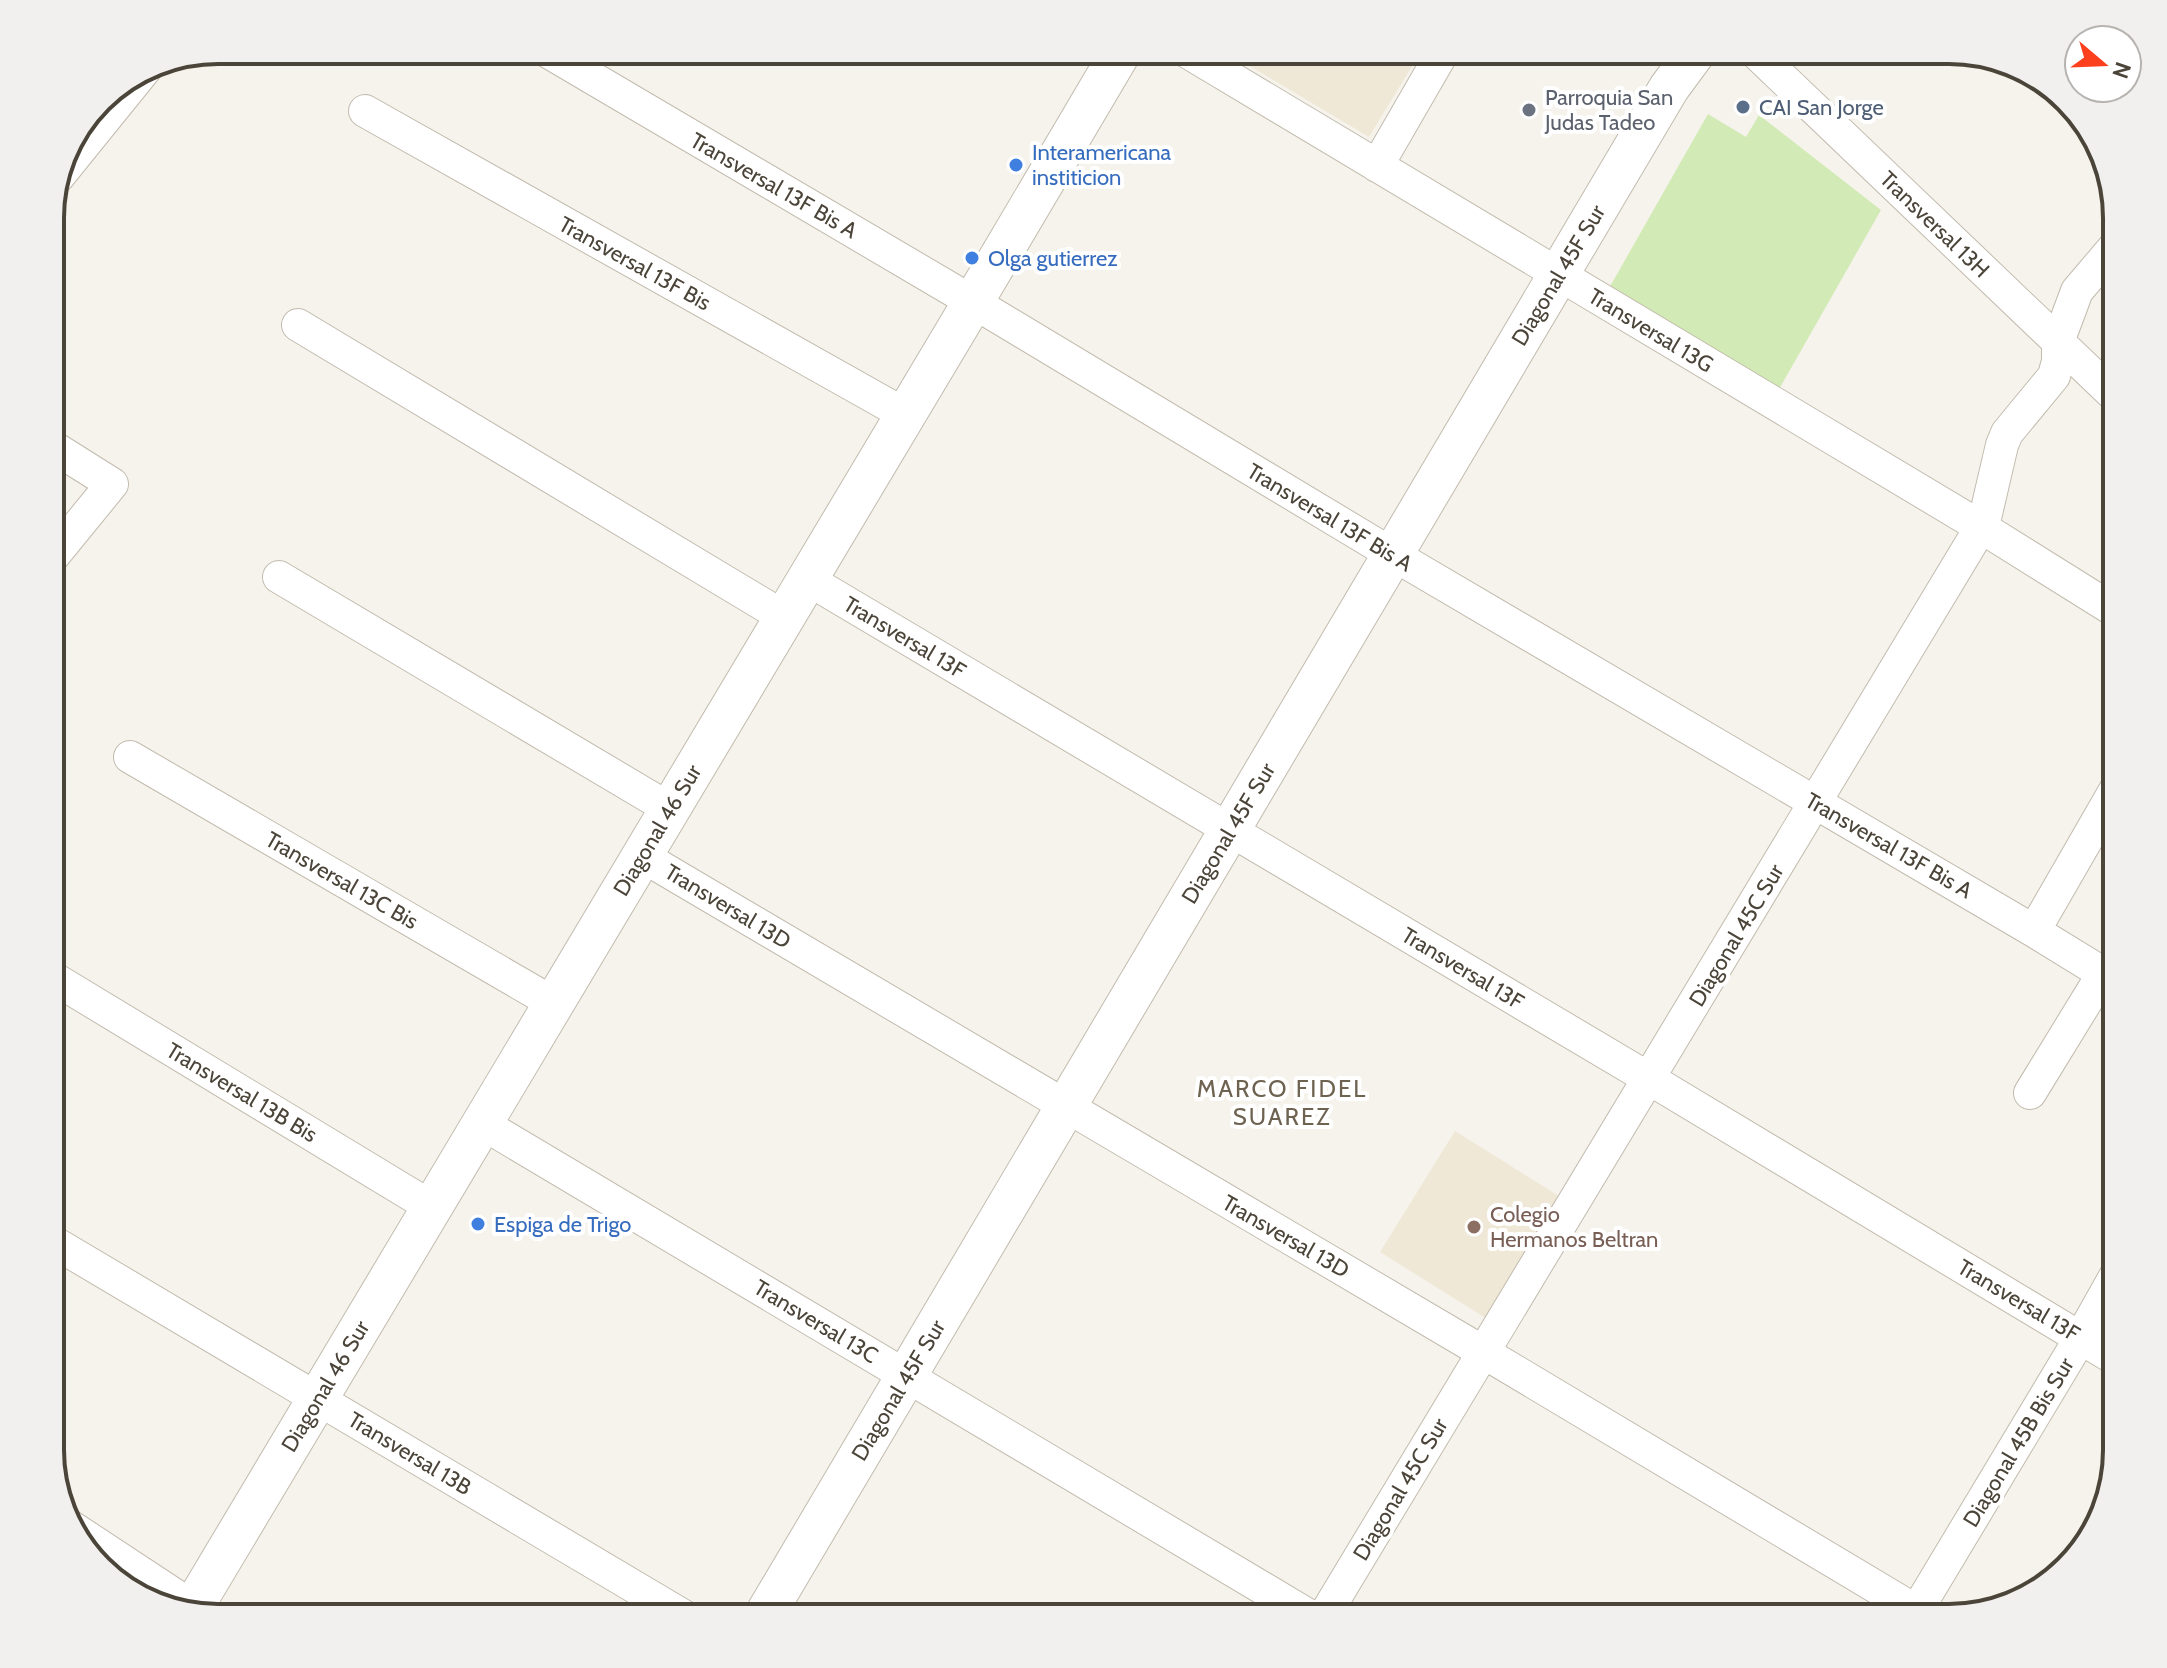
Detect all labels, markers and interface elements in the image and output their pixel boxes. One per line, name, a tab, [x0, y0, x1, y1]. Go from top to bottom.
north arrow	[2063, 24, 2143, 104]
text: N	[2106, 59, 2137, 82]
place label: Parroquia San Judas Tadeo	[1544, 84, 1673, 136]
place label: CAI San Jorge	[1759, 94, 1884, 121]
marker: CAI San Jorge	[1734, 98, 1752, 116]
marker: Parroquia San Judas Tadeo	[1520, 101, 1538, 119]
street label: Transversal 13F Bis A	[686, 127, 862, 244]
place label: Interamericana institicion	[1032, 139, 1172, 191]
marker: Interamericana institicion	[1007, 156, 1025, 174]
street label: Transversal 13H	[1874, 165, 1995, 283]
street label: Diagonal 45F Sur	[1506, 200, 1611, 351]
street label: Transversal 13F Bis	[554, 211, 715, 316]
place label: Olga gutierrez	[988, 245, 1118, 272]
marker: Olga gutierrez	[963, 249, 981, 267]
street label: Transversal 13G	[1583, 283, 1718, 378]
street label: Transversal 13F Bis A	[1242, 457, 1418, 578]
street label: Transversal 13F	[839, 590, 971, 685]
street label: Diagonal 45F Sur	[1176, 758, 1281, 909]
street label: Diagonal 46 Sur	[608, 760, 707, 901]
street label: Transversal 13F Bis A	[1801, 787, 1977, 904]
street label: Transversal 13C Bis	[261, 826, 423, 935]
street label: Transversal 13D	[660, 858, 796, 955]
street label: Diagonal 45C Sur	[1683, 859, 1790, 1011]
street label: Transversal 13F	[1397, 921, 1529, 1016]
street label: Transversal 13B Bis	[161, 1037, 322, 1148]
district label: MARCO FIDEL SUAREZ	[1197, 1074, 1367, 1131]
street label: Transversal 13D	[1217, 1189, 1354, 1284]
place label: Colegio Hermanos Beltran	[1490, 1201, 1658, 1253]
place label: Espiga de Trigo	[494, 1211, 631, 1238]
marker: Espiga de Trigo	[469, 1215, 487, 1233]
marker: Colegio Hermanos Beltran	[1465, 1218, 1483, 1236]
street label: Transversal 13F	[1953, 1253, 2085, 1348]
street label: Transversal 13C	[749, 1274, 883, 1369]
street label: Diagonal 45F Sur	[846, 1315, 951, 1466]
street label: Diagonal 46 Sur	[276, 1316, 375, 1457]
street label: Diagonal 45B Bis Sur	[1957, 1353, 2080, 1532]
street label: Transversal 13B	[343, 1406, 476, 1501]
street label: Diagonal 45C Sur	[1347, 1413, 1454, 1565]

